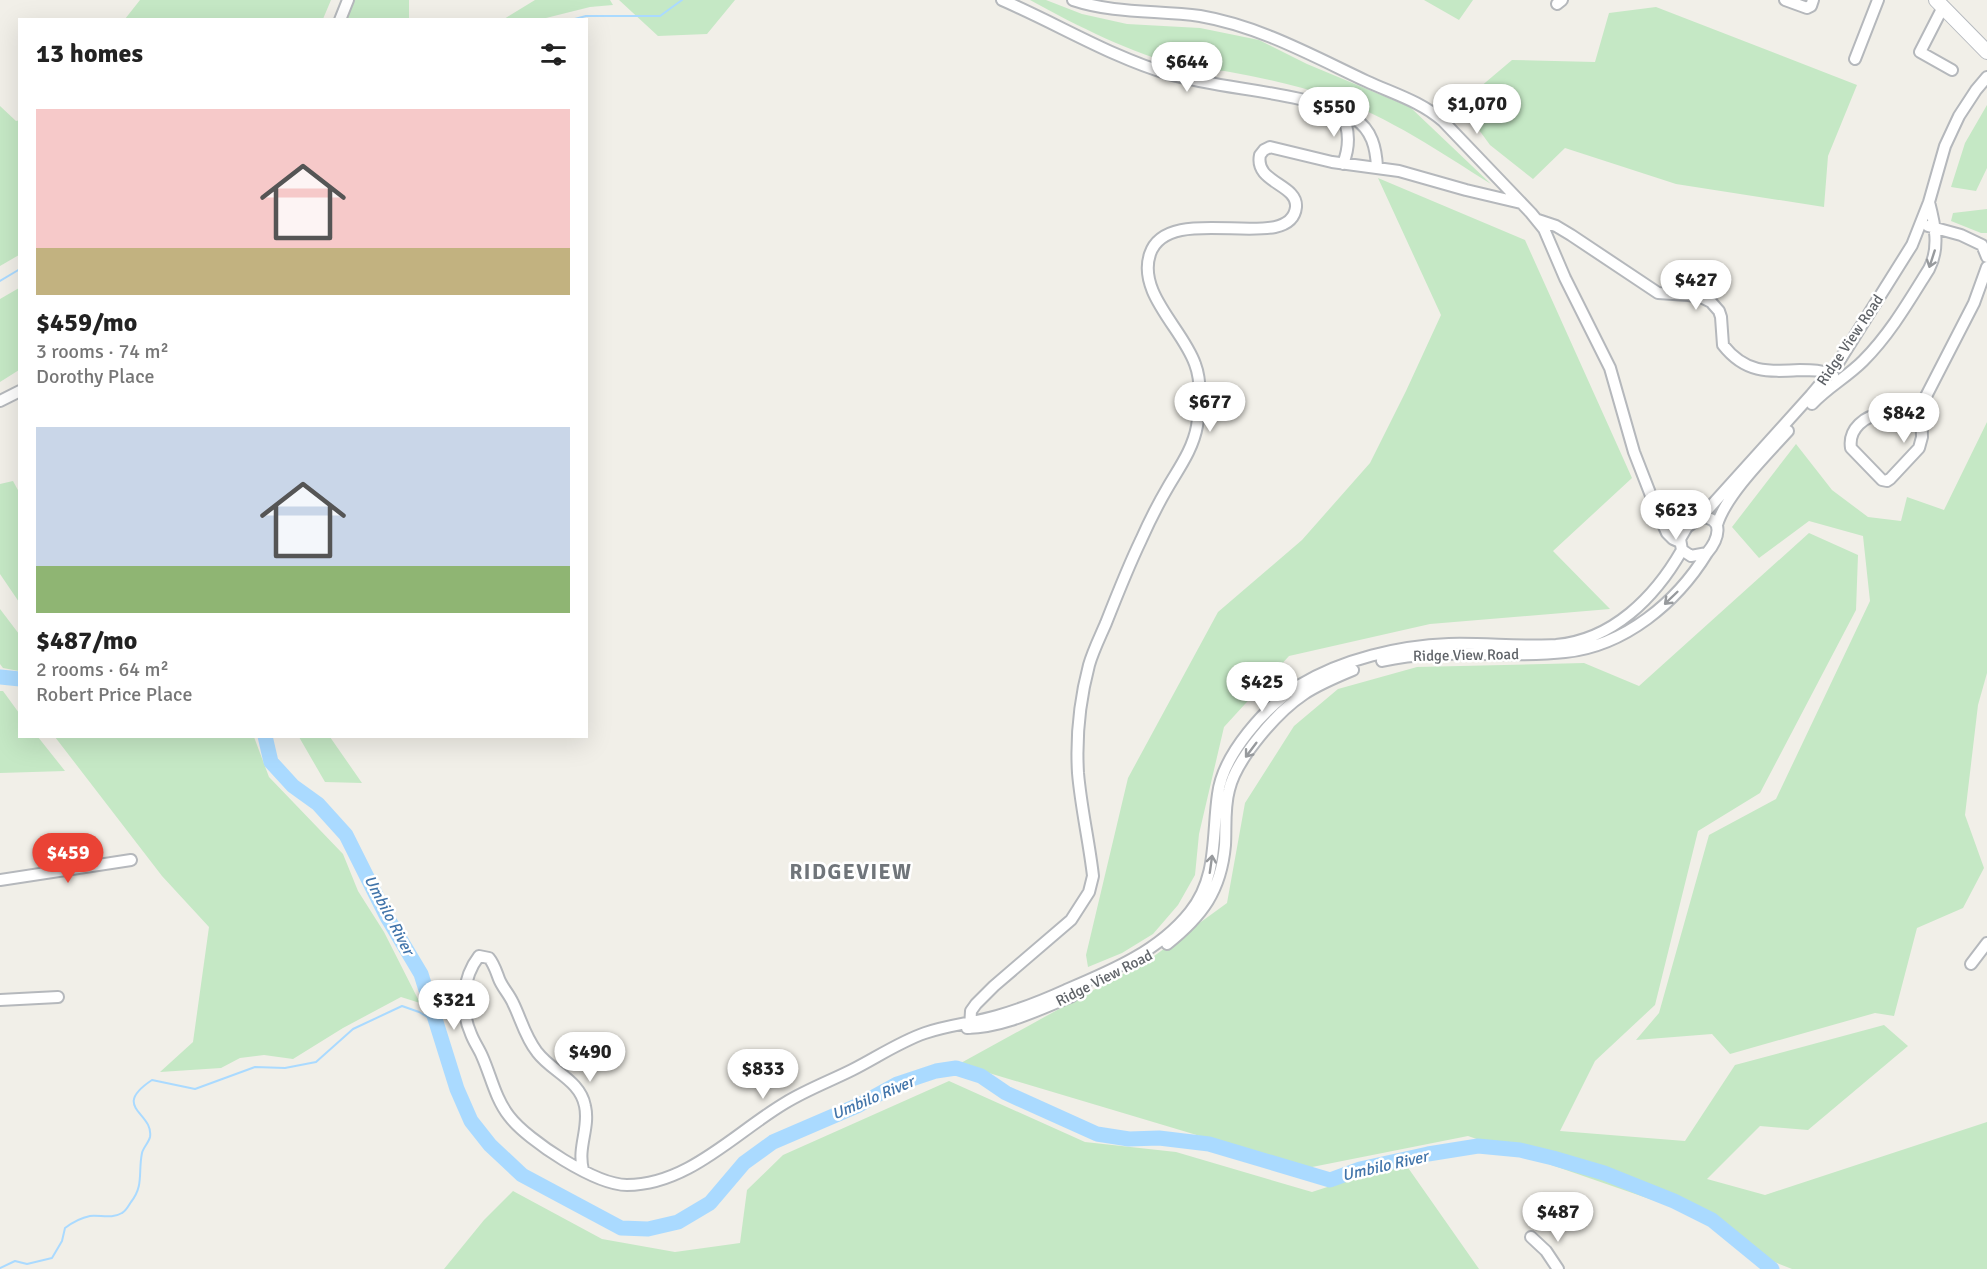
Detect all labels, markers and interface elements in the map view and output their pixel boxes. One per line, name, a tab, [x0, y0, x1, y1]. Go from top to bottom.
text: 13 homes	[36, 38, 143, 70]
icon: filters	[537, 38, 570, 71]
pin: $644	[1151, 42, 1223, 93]
text: $644	[1165, 49, 1209, 74]
pin: $1,070	[1428, 84, 1526, 135]
pin: $550	[1298, 87, 1370, 138]
text: $1,070	[1447, 91, 1507, 116]
text: $550	[1312, 94, 1356, 119]
icon: home	[249, 148, 357, 256]
one-way arrow	[1926, 249, 1937, 268]
pin: $427	[1660, 260, 1732, 311]
text: $427	[1674, 267, 1718, 292]
street label: Ridge View Road	[1813, 291, 1887, 389]
text: $459/mo	[36, 307, 137, 339]
text: 3 rooms · 74 m²	[36, 339, 169, 364]
text: Dorothy Place	[36, 364, 155, 389]
pin: $677	[1174, 382, 1246, 433]
text: $677	[1188, 389, 1232, 414]
pin: $842	[1868, 393, 1940, 444]
text: $842	[1882, 400, 1926, 425]
icon: home	[249, 466, 357, 574]
pin: $623	[1640, 490, 1712, 541]
text: $623	[1654, 497, 1698, 522]
one-way arrow	[1663, 590, 1678, 605]
text: $487/mo	[36, 625, 137, 657]
street label: Ridge View Road	[1413, 645, 1519, 665]
text: 2 rooms · 64 m²	[36, 657, 169, 682]
pin: $425	[1226, 662, 1298, 713]
text: $425	[1240, 669, 1284, 694]
text: Robert Price Place	[36, 682, 192, 707]
one-way arrow	[1244, 742, 1257, 758]
pin: $459	[32, 833, 104, 884]
text: $459	[46, 840, 90, 865]
one-way arrow	[1206, 855, 1217, 874]
district label: RIDGEVIEW	[789, 859, 913, 885]
water label: Umbilo River	[360, 872, 419, 960]
street label: Ridge View Road	[1053, 946, 1155, 1010]
pin: $321	[418, 980, 490, 1031]
text: $321	[432, 987, 476, 1012]
pin: $490	[554, 1032, 626, 1083]
text: $490	[568, 1039, 612, 1064]
pin: $833	[727, 1049, 799, 1100]
text: $833	[741, 1056, 785, 1081]
water label: Umbilo River	[829, 1071, 919, 1124]
water label: Umbilo River	[1340, 1146, 1432, 1186]
pin: $487	[1522, 1192, 1594, 1243]
text: $487	[1536, 1199, 1580, 1224]

